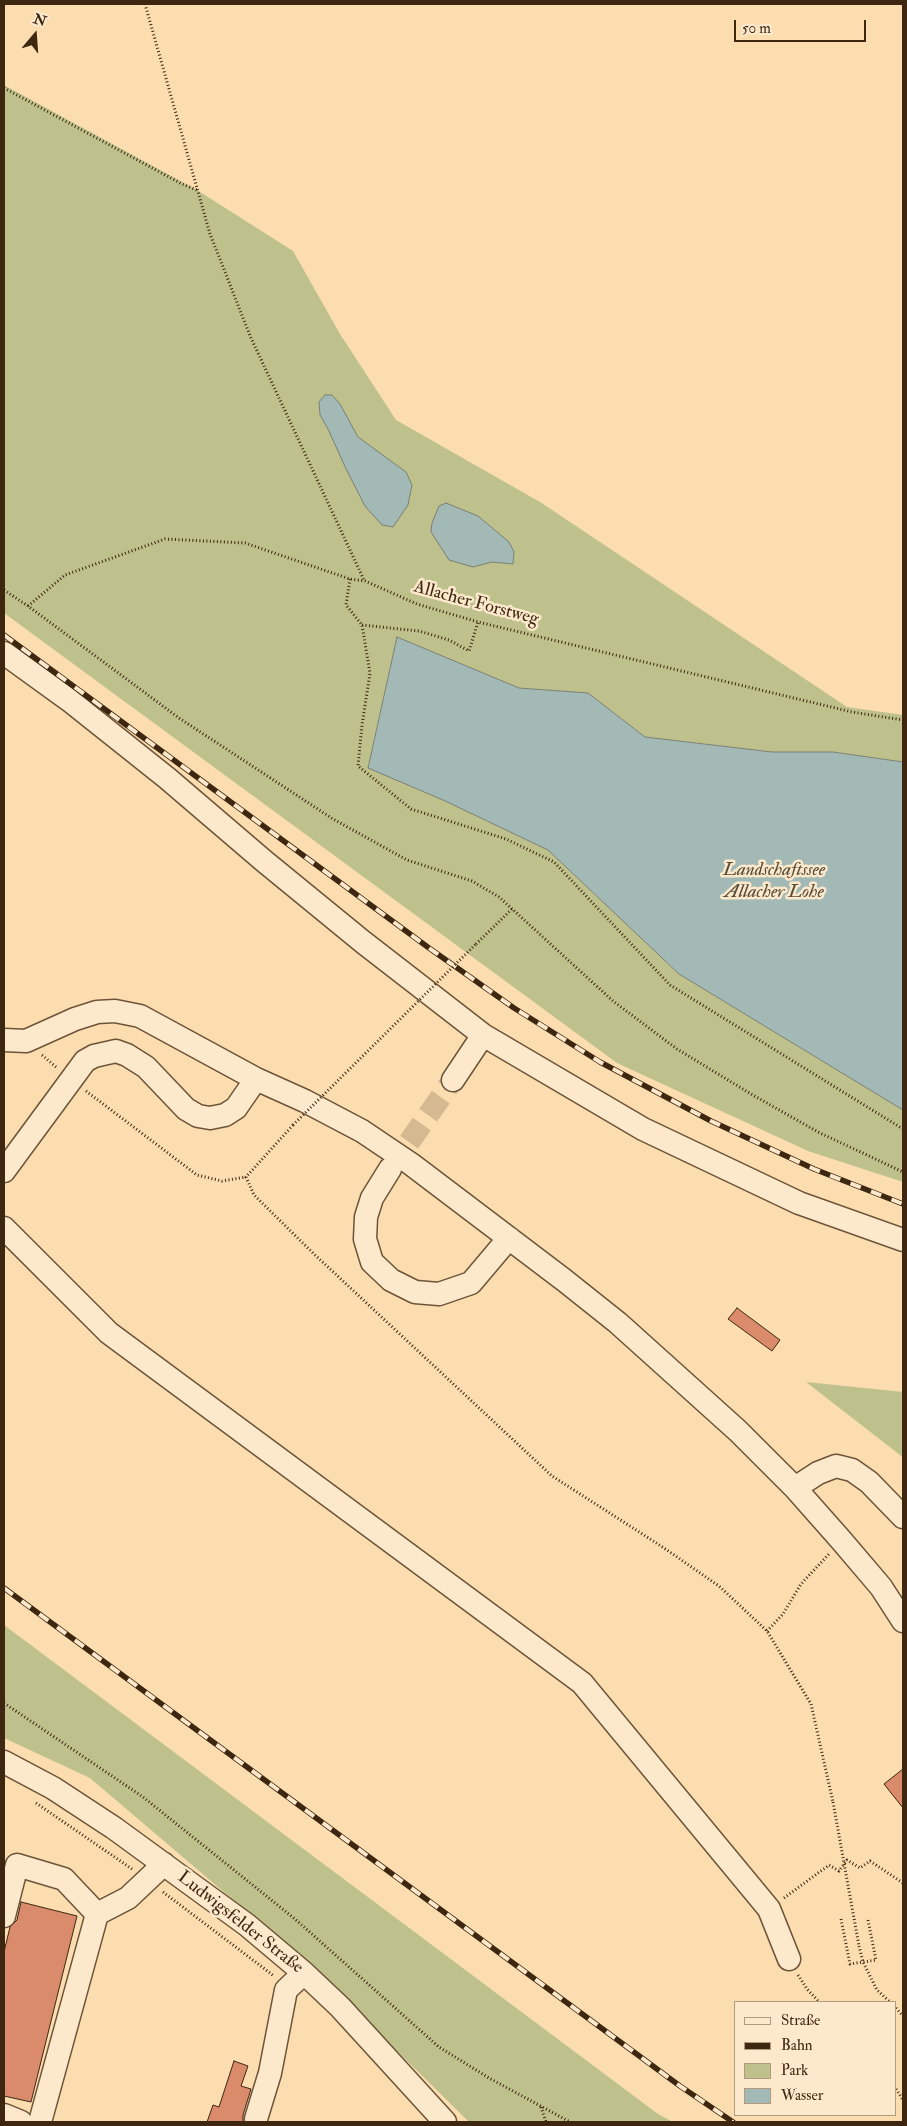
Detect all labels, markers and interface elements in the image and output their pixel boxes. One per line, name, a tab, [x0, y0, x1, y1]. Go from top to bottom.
north arrow	[10, 10, 60, 60]
text: N	[31, 10, 48, 30]
scale bar	[737, 10, 870, 42]
text: 50 m	[742, 19, 771, 38]
street label: Allacher Forstweg	[411, 577, 541, 631]
water label: Landschaftssee Allacher Lohe	[723, 860, 825, 904]
street label: Ludwigsfelder Straße	[173, 1867, 307, 1979]
legend	[734, 2001, 897, 2116]
text: Straße	[781, 2011, 820, 2030]
text: Bahn	[781, 2036, 813, 2055]
text: Park	[781, 2061, 808, 2080]
text: Wasser	[781, 2086, 823, 2105]

